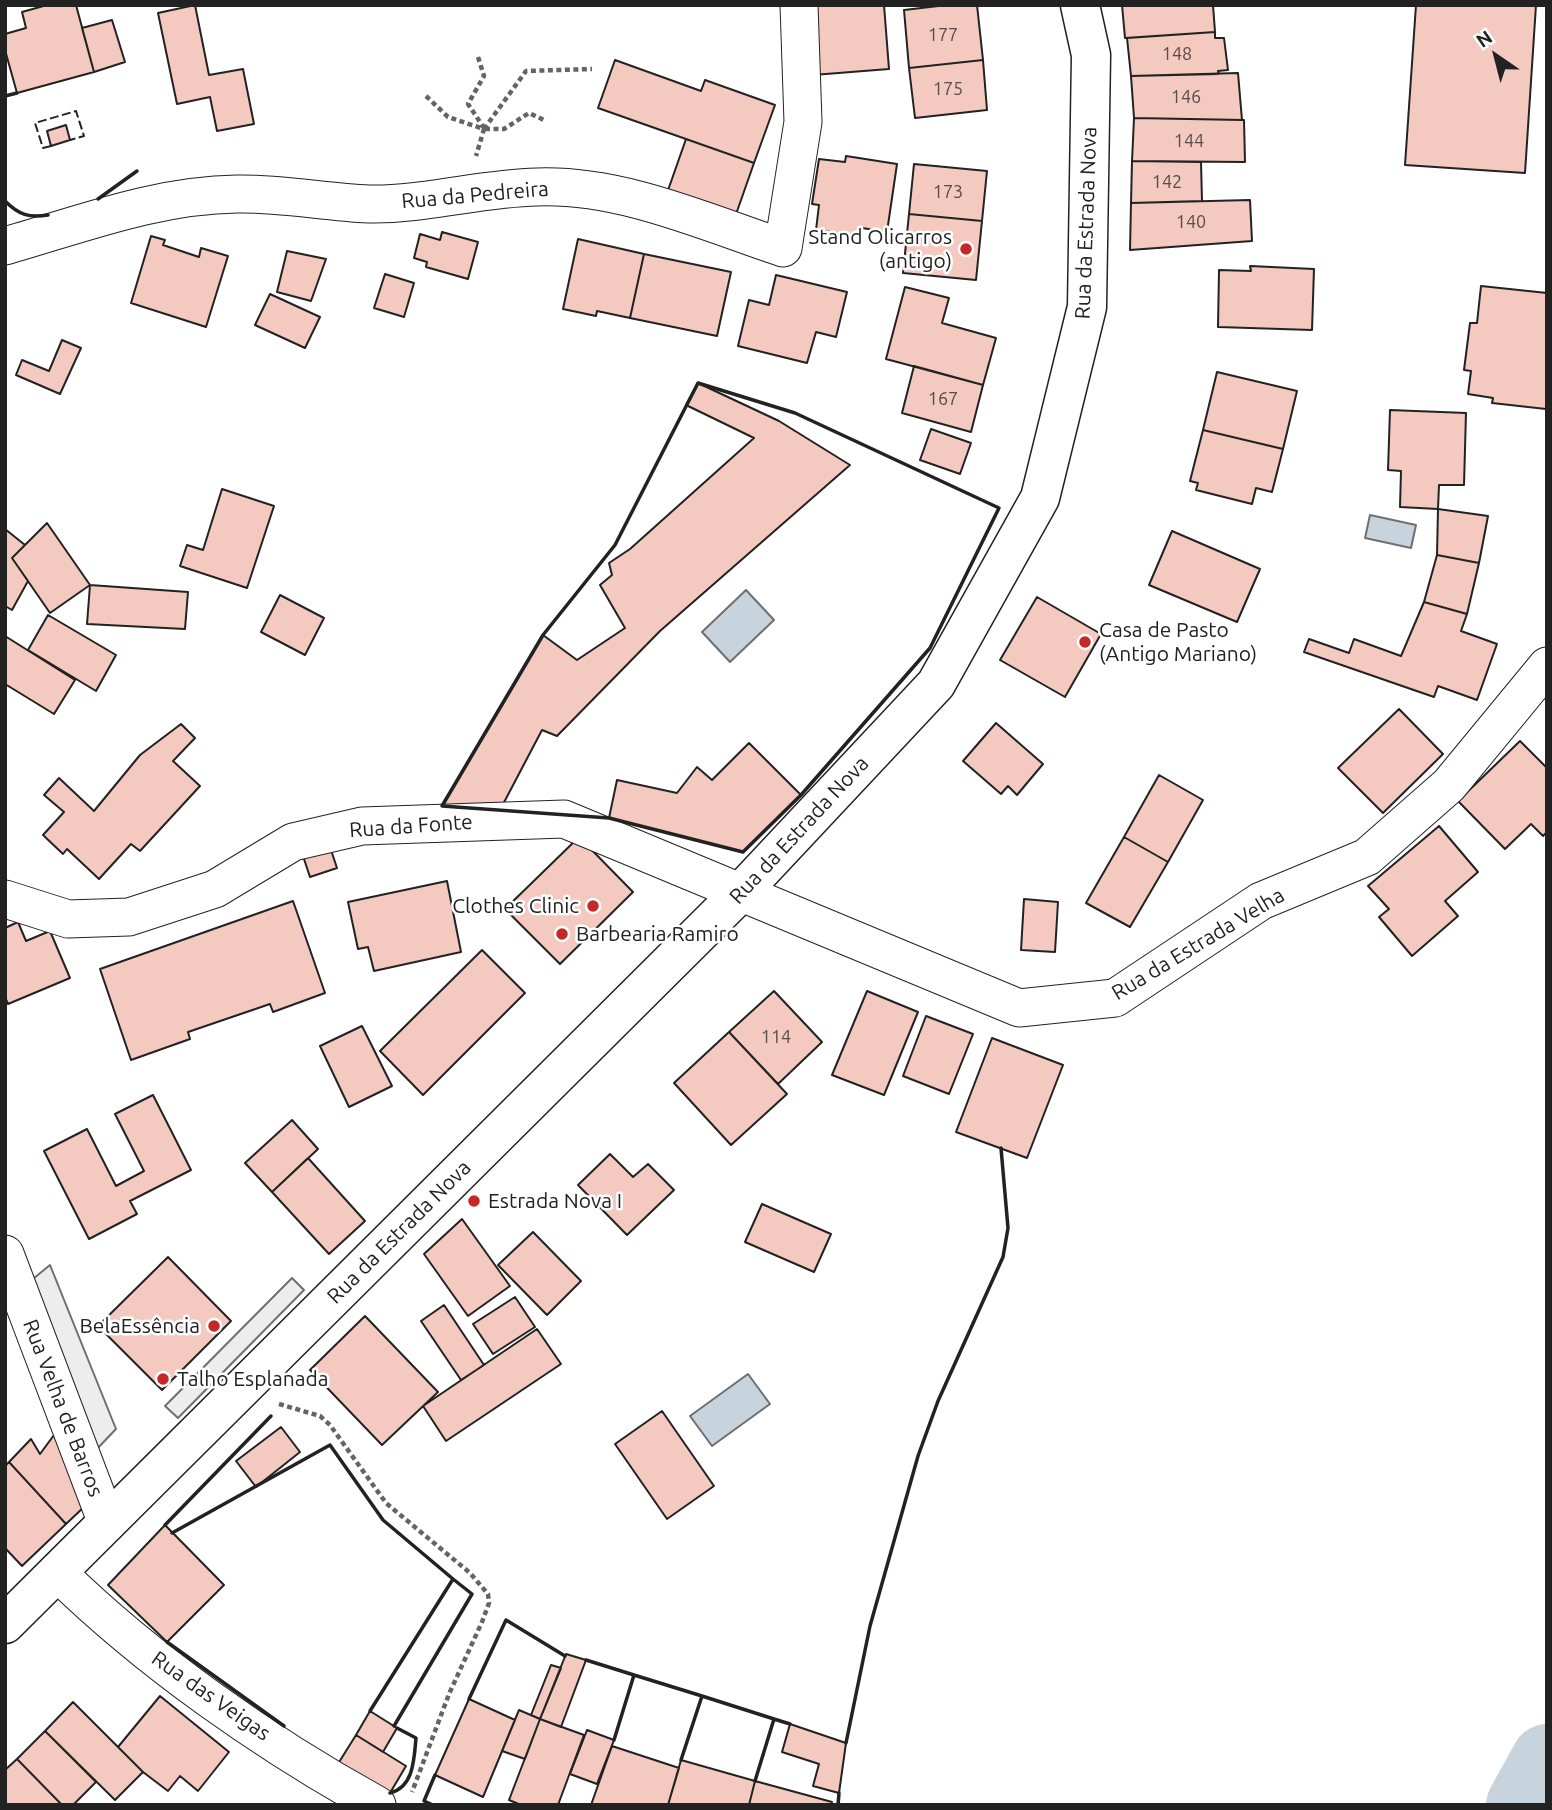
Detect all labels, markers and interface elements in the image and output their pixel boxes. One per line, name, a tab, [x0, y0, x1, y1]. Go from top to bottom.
north arrow	[1461, 21, 1531, 91]
house number: 177	[928, 24, 958, 46]
text: N	[1472, 26, 1496, 52]
house number: 148	[1162, 43, 1192, 65]
house number: 175	[933, 78, 963, 100]
house number: 146	[1171, 86, 1201, 108]
street label: Rua da Estrada Nova	[1070, 126, 1102, 320]
house number: 144	[1174, 130, 1204, 152]
house number: 142	[1152, 171, 1182, 193]
street label: Rua da Pedreira	[400, 176, 550, 214]
house number: 173	[933, 181, 963, 203]
house number: 140	[1176, 211, 1206, 233]
place label: Stand Olicarros (antigo)	[808, 224, 952, 274]
marker: Stand Olicarros (antigo)	[958, 241, 974, 257]
house number: 167	[928, 388, 958, 410]
place label: Casa de Pasto (Antigo Mariano)	[1099, 617, 1257, 667]
marker: Casa de Pasto (Antigo Mariano)	[1077, 634, 1093, 650]
street label: Rua da Estrada Nova	[724, 751, 874, 909]
street label: Rua da Fonte	[348, 809, 474, 843]
street label: Rua da Estrada Velha	[1107, 883, 1289, 1005]
place label: Clothes Clinic	[452, 893, 579, 919]
marker: Clothes Clinic	[585, 898, 601, 914]
place label: Barbearia Ramiro	[576, 921, 739, 947]
marker: Barbearia Ramiro	[554, 926, 570, 942]
house number: 114	[761, 1026, 791, 1048]
street label: Rua da Estrada Nova	[322, 1155, 476, 1309]
place label: Estrada Nova I	[488, 1188, 622, 1214]
marker: Estrada Nova I	[466, 1193, 482, 1209]
place label: BelaEssência	[79, 1313, 200, 1339]
street label: Rua Velha de Barros	[18, 1316, 108, 1500]
marker: BelaEssência	[206, 1318, 222, 1334]
place label: Talho Esplanada	[177, 1366, 329, 1392]
marker: Talho Esplanada	[155, 1371, 171, 1387]
street label: Rua das Veigas	[147, 1646, 275, 1746]

